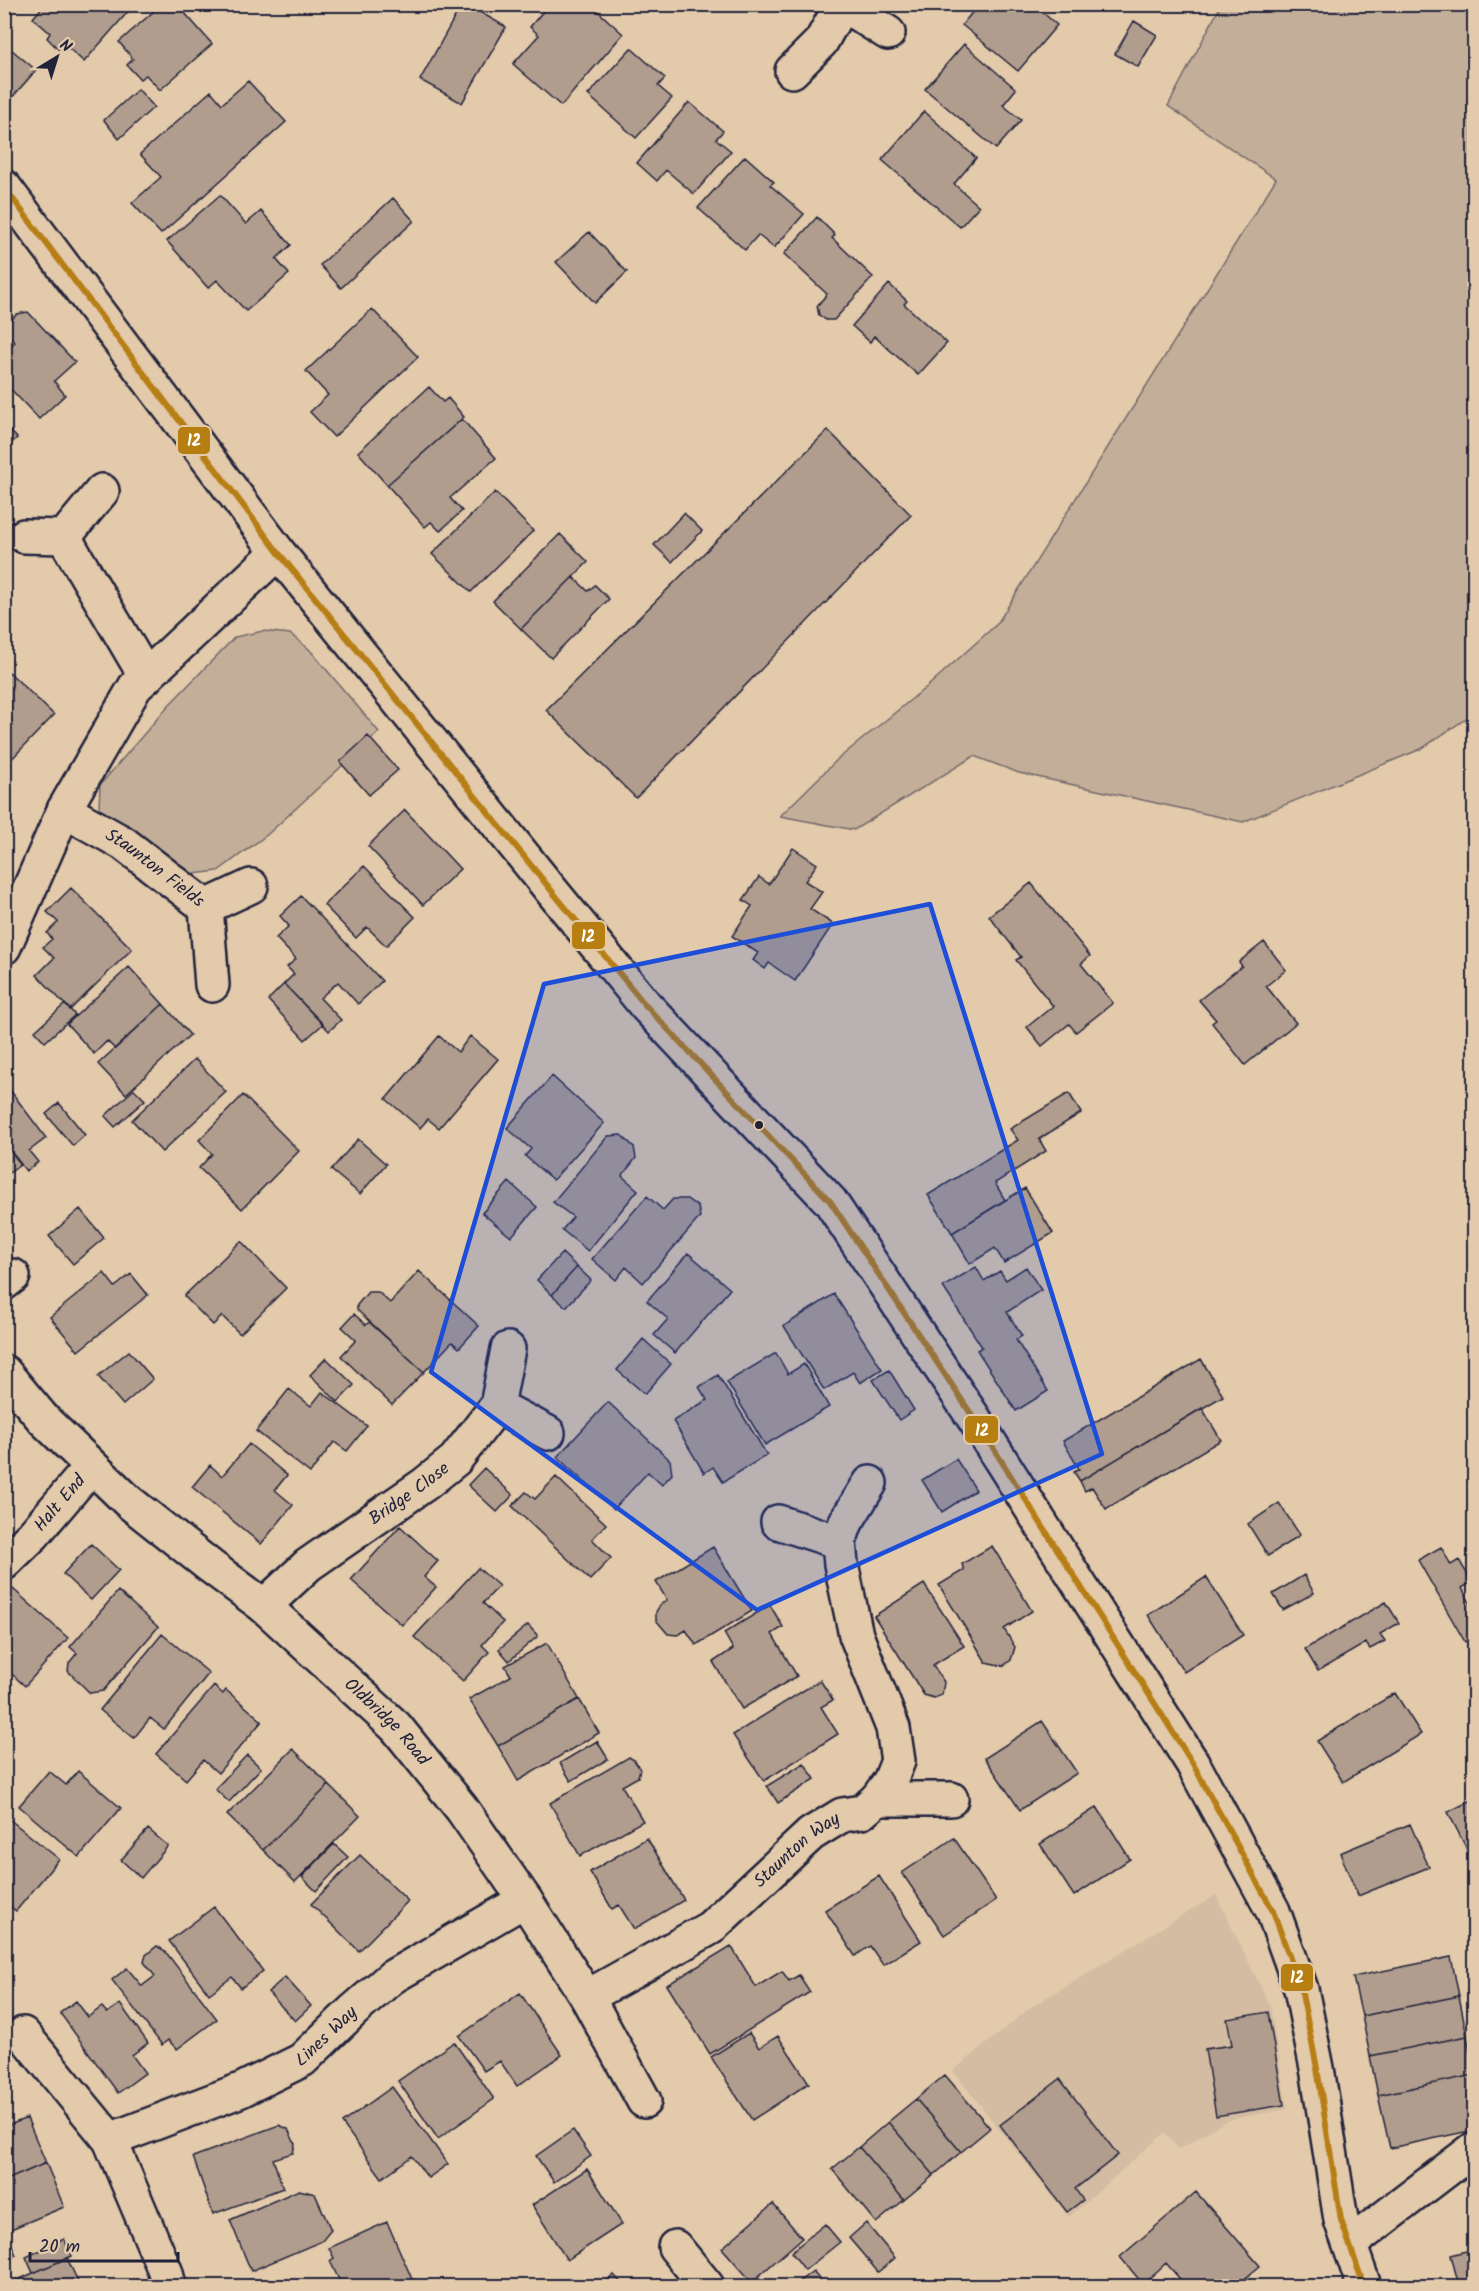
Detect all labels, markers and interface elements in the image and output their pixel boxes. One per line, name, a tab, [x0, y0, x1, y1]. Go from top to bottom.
north arrow	[27, 27, 87, 87]
text: N	[54, 33, 77, 59]
line badge: 12	[177, 426, 211, 455]
text: 12	[187, 429, 201, 454]
street label: Staunton Fields	[100, 821, 211, 915]
line badge: 12	[571, 921, 606, 950]
text: 12	[581, 925, 595, 950]
unlabelled marker	[753, 1119, 765, 1131]
line badge: 12	[964, 1415, 999, 1444]
text: 12	[975, 1419, 989, 1444]
street label: Bridge Close	[363, 1455, 456, 1533]
street label: Halt End	[27, 1467, 94, 1539]
street label: Oldbridge Road	[337, 1671, 437, 1773]
street label: Staunton Way	[747, 1805, 846, 1895]
line badge: 12	[1280, 1963, 1314, 1992]
text: 12	[1290, 1966, 1304, 1991]
street label: Lines Way	[291, 1999, 365, 2075]
scale bar	[30, 2225, 178, 2263]
text: 20 m	[39, 2233, 80, 2262]

